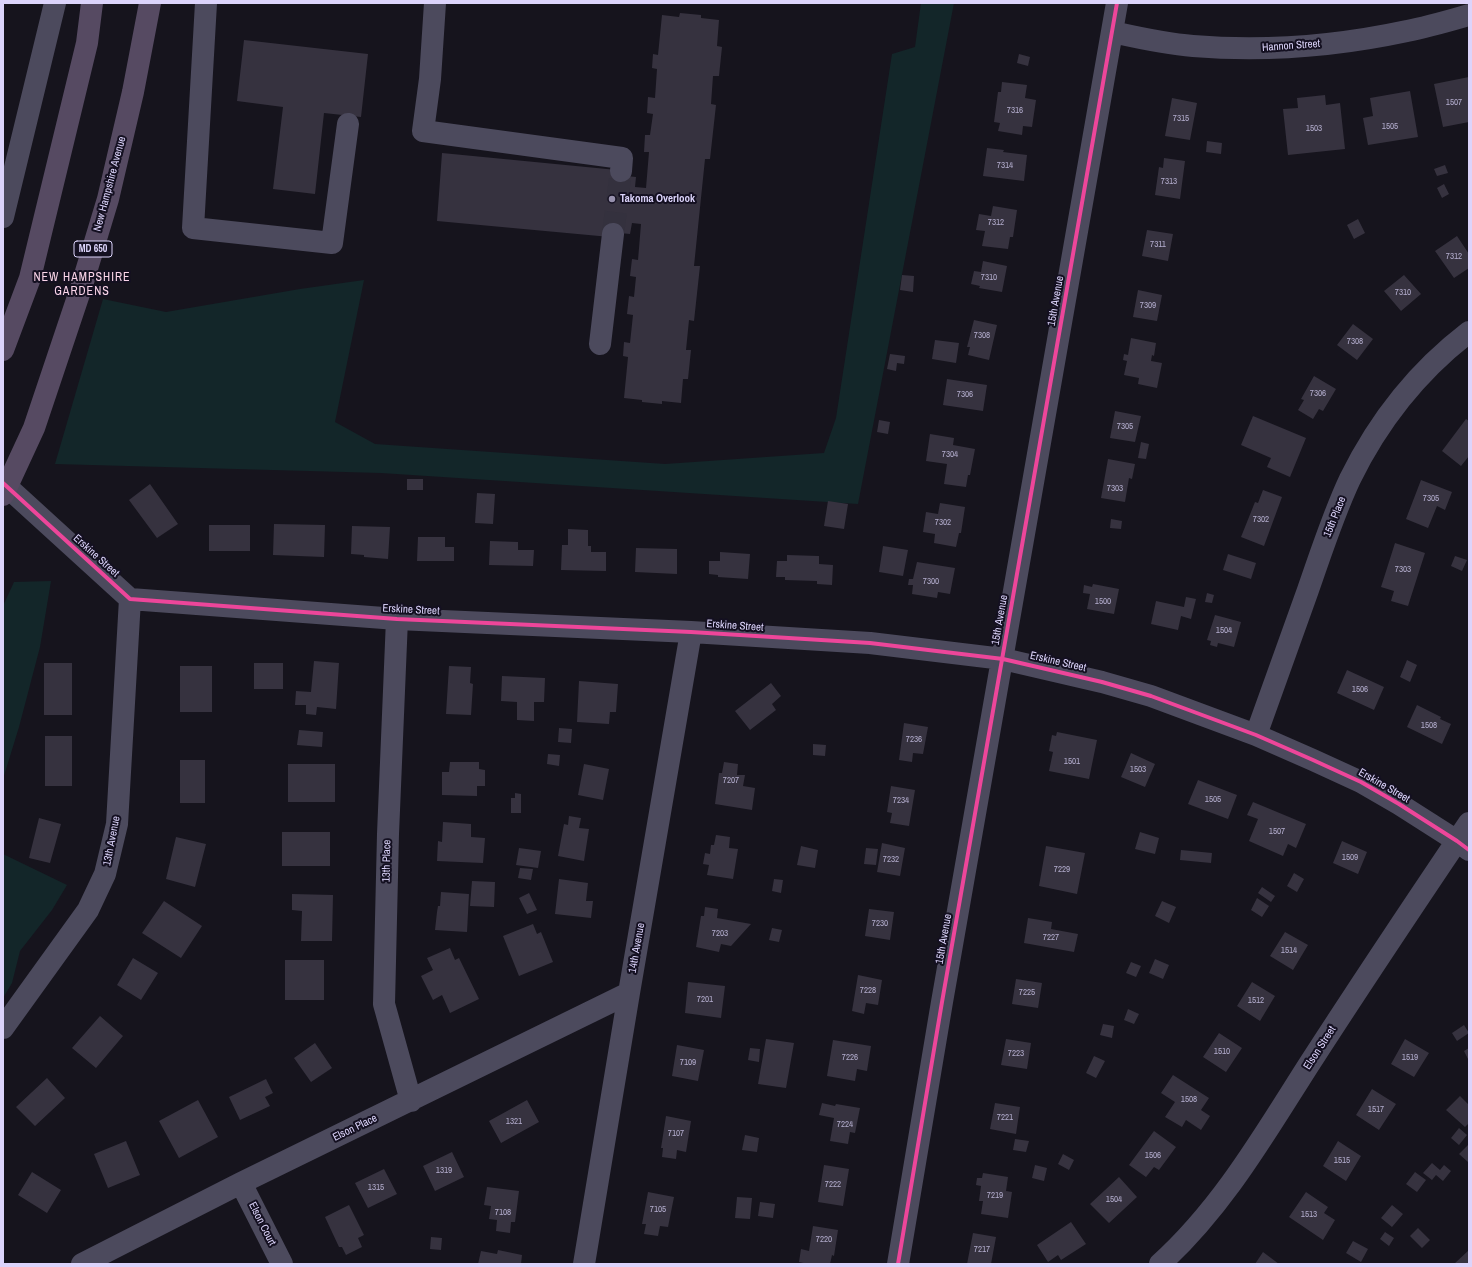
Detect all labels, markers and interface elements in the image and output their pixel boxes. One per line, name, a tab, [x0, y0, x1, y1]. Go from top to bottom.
street label: Hannon Street	[1262, 37, 1320, 55]
house number: 1507	[1446, 98, 1462, 108]
house number: 7316	[1007, 106, 1023, 116]
house number: 7315	[1173, 114, 1189, 124]
house number: 1505	[1382, 122, 1398, 132]
house number: 1503	[1306, 124, 1322, 134]
street label: New Hampshire Avenue	[91, 135, 129, 233]
house number: 7314	[997, 161, 1013, 171]
house number: 7313	[1161, 177, 1177, 187]
place label: Takoma Overlook	[620, 192, 695, 206]
marker: Takoma Overlook	[607, 194, 617, 204]
house number: 7312	[988, 218, 1004, 228]
house number: 7311	[1150, 240, 1166, 250]
road number: MD 650	[74, 241, 112, 257]
house number: 7312	[1446, 252, 1462, 262]
district label: NEW HAMPSHIRE GARDENS	[33, 271, 131, 299]
house number: 7310	[981, 273, 997, 283]
street label: 15th Avenue	[1045, 275, 1067, 327]
house number: 7310	[1395, 288, 1411, 298]
house number: 7309	[1140, 301, 1156, 311]
house number: 7308	[974, 331, 990, 341]
house number: 7308	[1347, 337, 1363, 347]
house number: 7306	[1310, 389, 1326, 399]
house number: 7306	[957, 390, 973, 400]
house number: 7305	[1117, 422, 1133, 432]
house number: 7304	[942, 450, 958, 460]
house number: 7303	[1107, 484, 1123, 494]
house number: 7305	[1423, 494, 1439, 504]
street label: 15th Place	[1321, 495, 1349, 539]
house number: 7302	[1253, 515, 1269, 525]
house number: 7302	[935, 518, 951, 528]
street label: Erskine Street	[70, 532, 122, 580]
house number: 7303	[1395, 565, 1411, 575]
house number: 7300	[923, 577, 939, 587]
street label: 15th Avenue	[989, 594, 1011, 646]
house number: 1500	[1095, 597, 1111, 607]
street label: Erskine Street	[382, 602, 440, 618]
street label: Erskine Street	[706, 617, 764, 635]
house number: 1504	[1216, 626, 1232, 636]
street label: Erskine Street	[1029, 649, 1087, 675]
house number: 1506	[1352, 685, 1368, 695]
house number: 1508	[1421, 721, 1437, 731]
house number: 7236	[906, 735, 922, 745]
house number: 1501	[1064, 757, 1080, 767]
house number: 1503	[1130, 765, 1146, 775]
street label: Erskine Street	[1356, 766, 1412, 806]
house number: 7207	[723, 776, 739, 786]
house number: 1505	[1205, 795, 1221, 805]
house number: 7234	[893, 796, 909, 806]
street label: 13th Avenue	[101, 815, 123, 867]
house number: 1507	[1269, 827, 1285, 837]
street label: 13th Place	[380, 840, 394, 882]
house number: 1509	[1342, 853, 1358, 863]
house number: 7232	[883, 855, 899, 865]
house number: 7229	[1054, 865, 1070, 875]
street label: 15th Avenue	[933, 913, 955, 965]
house number: 7230	[872, 919, 888, 929]
street label: 14th Avenue	[626, 922, 648, 974]
house number: 7203	[712, 929, 728, 939]
house number: 7227	[1043, 933, 1059, 943]
house number: 1514	[1281, 946, 1297, 956]
house number: 7228	[860, 986, 876, 996]
house number: 7225	[1019, 988, 1035, 998]
house number: 7201	[697, 995, 713, 1005]
house number: 1512	[1248, 996, 1264, 1006]
street label: Elson Street	[1301, 1024, 1339, 1072]
house number: 1510	[1214, 1047, 1230, 1057]
house number: 7223	[1008, 1049, 1024, 1059]
house number: 7226	[842, 1053, 858, 1063]
house number: 1519	[1402, 1053, 1418, 1063]
house number: 7109	[680, 1058, 696, 1068]
house number: 1508	[1181, 1095, 1197, 1105]
house number: 1517	[1368, 1105, 1384, 1115]
street label: Elson Place	[331, 1112, 379, 1144]
house number: 7221	[997, 1113, 1013, 1123]
house number: 1321	[506, 1117, 522, 1127]
house number: 7224	[837, 1120, 853, 1130]
house number: 7107	[668, 1129, 684, 1139]
house number: 1506	[1145, 1151, 1161, 1161]
house number: 1515	[1334, 1156, 1350, 1166]
house number: 1319	[436, 1166, 452, 1176]
house number: 7222	[825, 1180, 841, 1190]
house number: 1315	[368, 1183, 384, 1193]
house number: 7219	[987, 1191, 1003, 1201]
house number: 1504	[1106, 1195, 1122, 1205]
street label: Elson Court	[245, 1200, 279, 1248]
house number: 7105	[650, 1205, 666, 1215]
house number: 7108	[495, 1208, 511, 1218]
house number: 1513	[1301, 1210, 1317, 1220]
house number: 7220	[816, 1235, 832, 1245]
house number: 7217	[974, 1245, 990, 1255]

